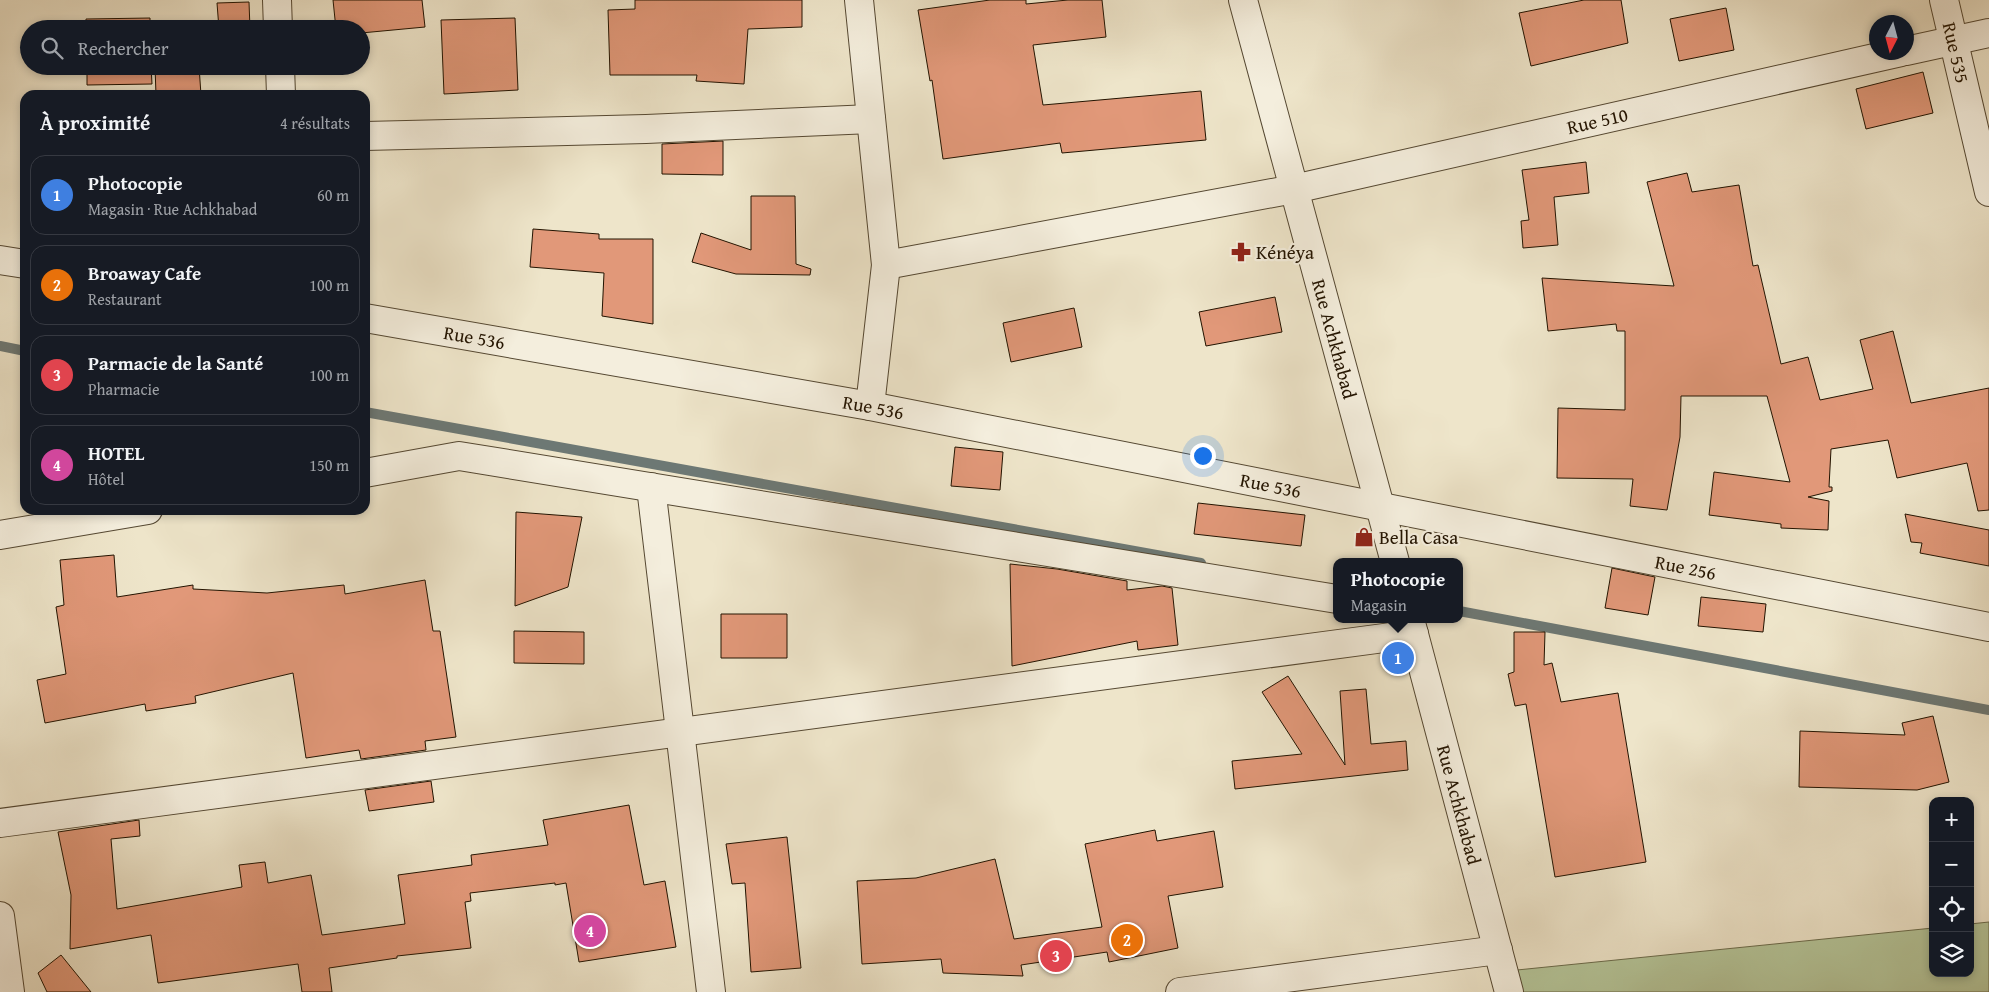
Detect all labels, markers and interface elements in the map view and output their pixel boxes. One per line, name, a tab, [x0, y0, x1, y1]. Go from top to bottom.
north arrow	[1869, 15, 1914, 60]
street label: Rue 535	[1936, 19, 1977, 86]
search box	[20, 20, 370, 75]
icon: search	[38, 34, 66, 62]
text: Rechercher	[78, 34, 169, 62]
street label: Rue 510	[1564, 100, 1631, 141]
text: À proximité	[40, 107, 150, 138]
text: 4 résultats	[280, 111, 350, 135]
text: Photocopie	[88, 169, 183, 197]
text: 1	[53, 183, 61, 207]
text: 60 m	[317, 183, 349, 207]
text: Magasin · Rue Achkhabad	[88, 197, 257, 221]
place label: Kénéya	[1256, 238, 1314, 266]
pharmacy icon: Kénéya	[1230, 241, 1252, 263]
text: Broaway Cafe	[88, 259, 201, 287]
text: 2	[53, 273, 61, 297]
text: 100 m	[309, 273, 349, 297]
street label: Rue Achkhabad	[1305, 276, 1364, 403]
text: Restaurant	[88, 287, 162, 311]
street label: Rue 536	[442, 318, 507, 356]
text: Parmacie de la Santé	[88, 349, 263, 377]
text: 3	[53, 363, 61, 387]
text: 100 m	[309, 363, 349, 387]
text: Pharmacie	[88, 377, 159, 401]
street label: Rue 536	[840, 387, 906, 426]
text: HOTEL	[88, 439, 144, 467]
your location	[1190, 443, 1216, 469]
text: 4	[53, 453, 61, 477]
text: 150 m	[309, 453, 349, 477]
street label: Rue 536	[1238, 465, 1304, 505]
text: Hôtel	[88, 467, 124, 491]
place label: Bella Casa	[1379, 523, 1458, 551]
shop icon: Bella Casa	[1353, 526, 1375, 548]
street label: Rue 256	[1653, 547, 1719, 587]
popup	[1333, 558, 1463, 623]
text: Photocopie	[1351, 565, 1445, 593]
text: Magasin	[1351, 593, 1407, 617]
pin: 1	[1382, 639, 1414, 677]
street label: Rue Achkhabad	[1430, 742, 1489, 868]
map controls	[1929, 797, 1974, 977]
button: +	[1929, 797, 1974, 842]
button: −	[1929, 842, 1974, 887]
button: locate	[1929, 887, 1974, 932]
pin: 4	[574, 912, 606, 950]
pin: 2	[1111, 921, 1143, 959]
button: layers	[1929, 932, 1974, 977]
pin: 3	[1040, 937, 1072, 975]

